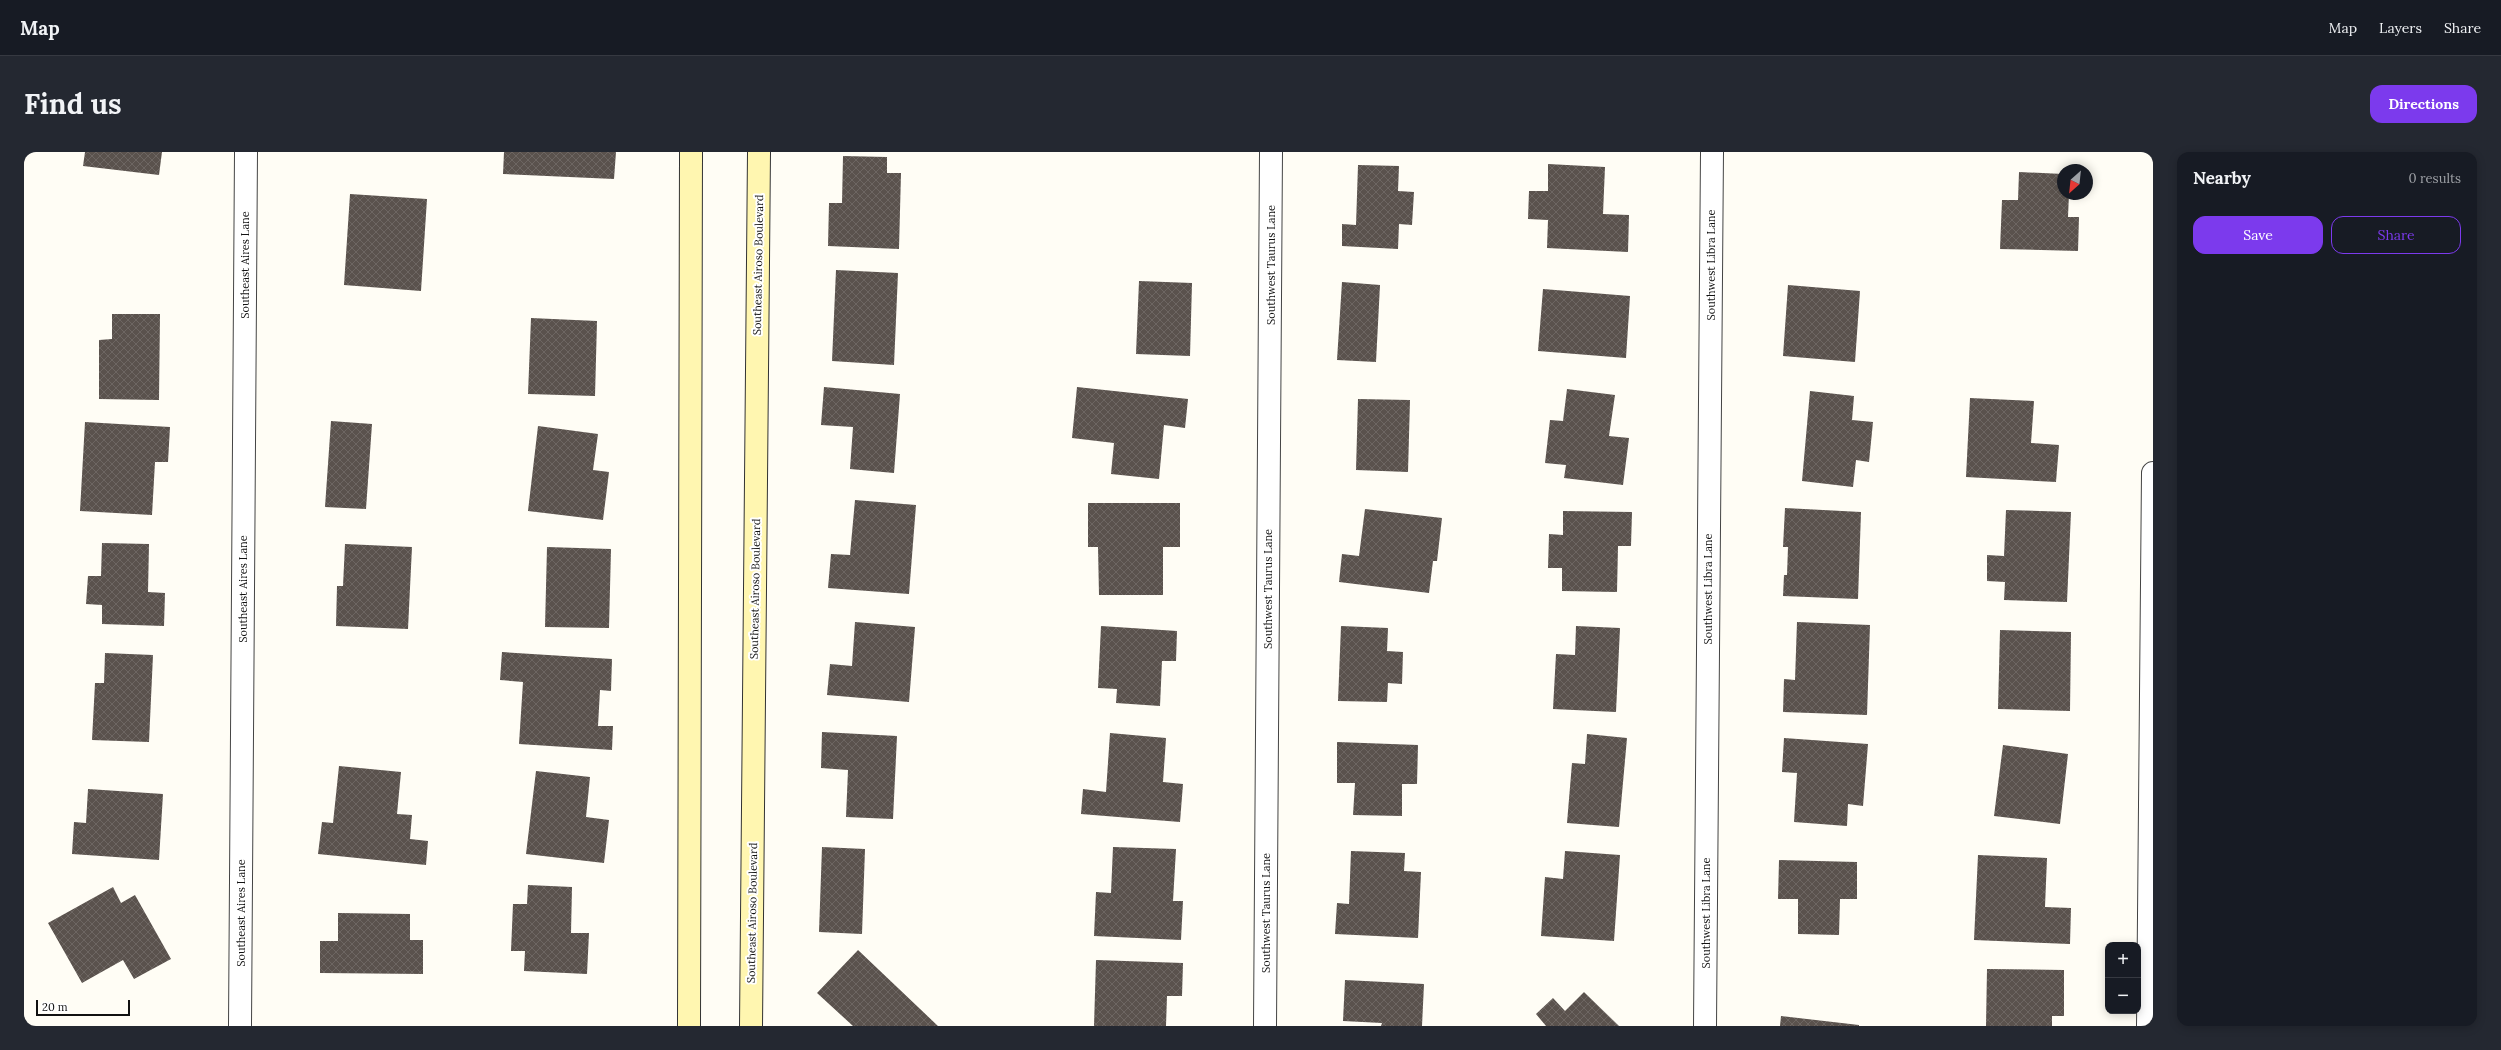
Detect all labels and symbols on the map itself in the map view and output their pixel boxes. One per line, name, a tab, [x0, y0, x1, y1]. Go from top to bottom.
north arrow	[2057, 164, 2093, 200]
street label: Southeast Airoso Boulevard	[750, 194, 766, 335]
street label: Southwest Taurus Lane	[1264, 205, 1278, 325]
street label: Southwest Libra Lane	[1704, 209, 1718, 320]
street label: Southeast Aires Lane	[238, 211, 252, 319]
street label: Southeast Airoso Boulevard	[747, 518, 763, 659]
street label: Southwest Taurus Lane	[1261, 529, 1275, 649]
street label: Southwest Libra Lane	[1701, 533, 1715, 644]
street label: Southeast Aires Lane	[236, 535, 250, 643]
street label: Southeast Airoso Boulevard	[744, 842, 760, 983]
street label: Southwest Taurus Lane	[1259, 853, 1273, 973]
street label: Southwest Libra Lane	[1699, 857, 1713, 968]
street label: Southeast Aires Lane	[234, 859, 248, 967]
scale bar	[36, 998, 130, 1017]

